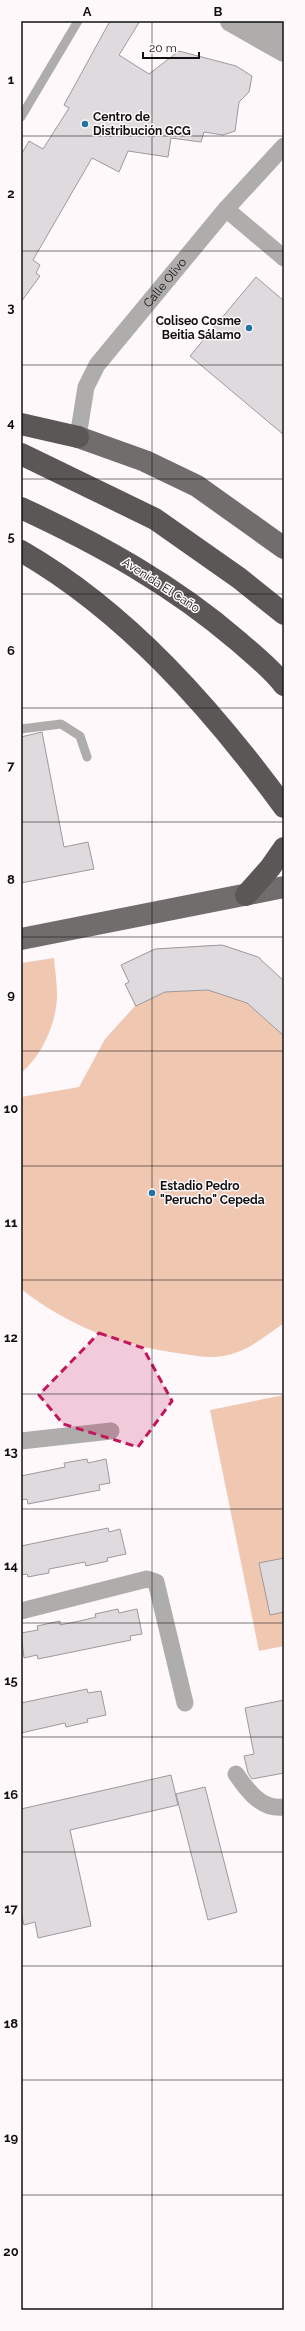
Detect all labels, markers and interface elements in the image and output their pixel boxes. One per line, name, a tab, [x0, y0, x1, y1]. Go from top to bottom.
text: A	[83, 4, 92, 19]
text: B	[214, 4, 223, 19]
scale bar	[143, 34, 199, 60]
text: 20 m	[149, 41, 177, 55]
text: 1	[8, 72, 15, 87]
place label: Centro de Distribución GCG	[93, 110, 191, 138]
marker: Centro de Distribución GCG	[80, 119, 90, 129]
text: 2	[7, 186, 15, 201]
street label: Calle Olivo	[141, 255, 189, 310]
text: 3	[7, 300, 15, 315]
place label: Coliseo Cosme Beitia Sálamo	[156, 314, 241, 342]
marker: Coliseo Cosme Beitia Sálamo	[244, 323, 254, 333]
text: 4	[7, 415, 15, 430]
text: 5	[7, 529, 15, 544]
street label: Avenida El Caño	[120, 555, 202, 615]
text: 6	[7, 643, 15, 658]
text: 7	[7, 758, 15, 773]
text: 8	[7, 872, 15, 887]
text: 9	[7, 987, 15, 1002]
text: 10	[4, 1101, 18, 1116]
place label: Estadio Pedro "Perucho" Cepeda	[160, 1179, 265, 1207]
marker: Estadio Pedro "Perucho" Cepeda	[147, 1188, 157, 1198]
text: 11	[5, 1215, 18, 1230]
text: 12	[4, 1330, 18, 1345]
text: 13	[4, 1444, 18, 1459]
text: 14	[4, 1558, 18, 1573]
text: 15	[4, 1673, 18, 1688]
text: 16	[4, 1787, 18, 1802]
text: 17	[4, 1901, 19, 1916]
text: 18	[4, 2016, 18, 2031]
text: 19	[4, 2130, 18, 2145]
text: 20	[3, 2244, 19, 2259]

